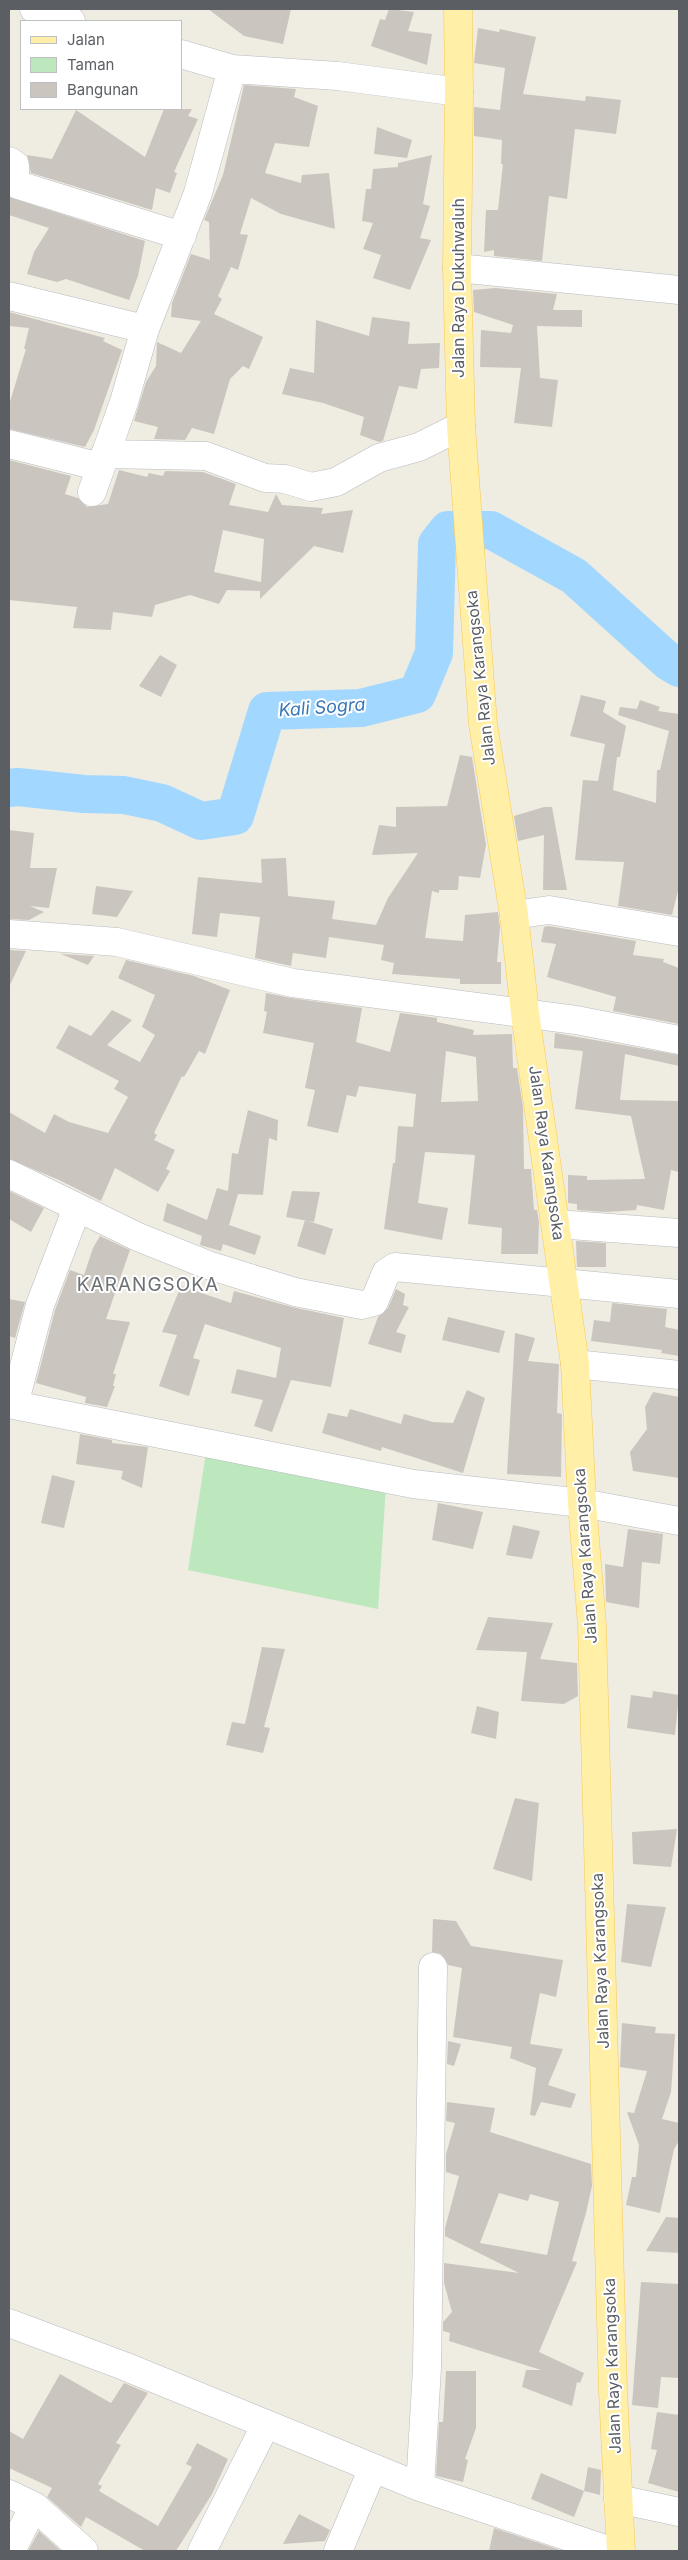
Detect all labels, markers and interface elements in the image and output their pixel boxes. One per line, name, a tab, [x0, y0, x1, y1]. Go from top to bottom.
legend	[20, 20, 182, 110]
text: Jalan	[67, 30, 105, 49]
text: Taman	[67, 55, 114, 74]
text: Bangunan	[67, 80, 138, 99]
street label: Jalan Raya Dukuhwaluh	[449, 198, 469, 378]
street label: Jalan Raya Karangsoka	[462, 589, 500, 767]
water label: Kali Sogra	[278, 694, 366, 722]
street label: Jalan Raya Karangsoka	[524, 1064, 568, 1242]
district label: KARANGSOKA	[76, 1274, 220, 1296]
street label: Jalan Raya Karangsoka	[570, 1467, 602, 1645]
street label: Jalan Raya Karangsoka	[588, 1873, 614, 2049]
street label: Jalan Raya Karangsoka	[600, 2278, 626, 2454]

